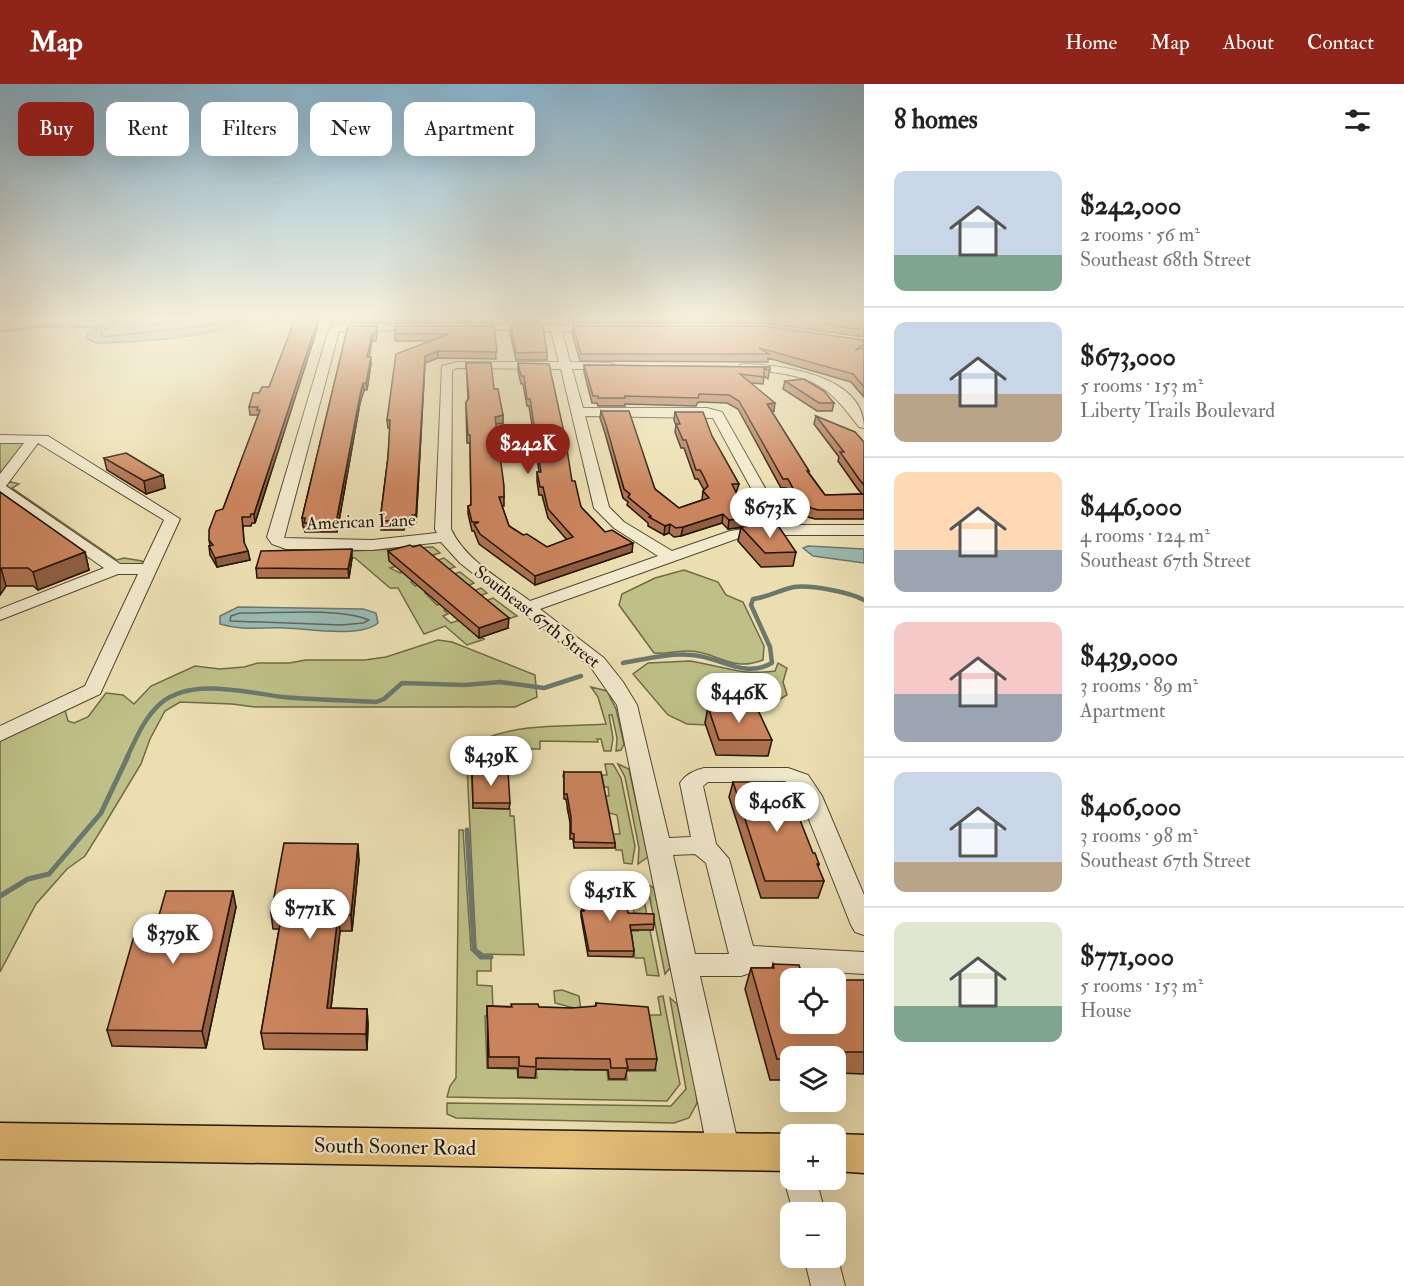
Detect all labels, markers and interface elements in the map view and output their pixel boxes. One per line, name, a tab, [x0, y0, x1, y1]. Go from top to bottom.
text: Map	[30, 25, 83, 60]
text: Home	[1065, 29, 1117, 56]
text: Map	[1150, 29, 1190, 56]
text: About	[1223, 29, 1274, 56]
text: Contact	[1307, 29, 1374, 56]
chip: Buy	[18, 102, 94, 156]
chip: Rent	[106, 102, 189, 156]
chip: Filters	[201, 102, 298, 156]
chip: New	[310, 102, 392, 156]
chip: Apartment	[404, 102, 535, 156]
text: 8 homes	[894, 104, 978, 136]
icon: filters	[1341, 104, 1374, 137]
text: $242,000	[1080, 190, 1181, 222]
icon: home	[942, 195, 1014, 267]
text: 2 rooms · 56 m²	[1080, 222, 1200, 247]
text: Southeast 68th Street	[1080, 247, 1251, 272]
text: $673,000	[1080, 341, 1176, 373]
icon: home	[942, 346, 1014, 418]
text: 5 rooms · 153 m²	[1080, 373, 1203, 398]
text: Liberty Trails Boulevard	[1080, 398, 1275, 423]
pin: $242K	[486, 424, 570, 475]
text: $242K	[500, 431, 556, 456]
pin: $673K	[728, 488, 812, 539]
text: $446,000	[1080, 491, 1182, 523]
text: $673K	[744, 495, 796, 520]
icon: home	[942, 496, 1014, 568]
street label: American Lane	[305, 509, 416, 535]
text: 4 rooms · 124 m²	[1080, 523, 1210, 548]
text: Southeast 67th Street	[1080, 548, 1251, 573]
street label: Southeast 67th Street	[469, 561, 605, 673]
text: $439,000	[1080, 641, 1178, 673]
icon: home	[942, 646, 1014, 718]
pin: $446K	[697, 673, 781, 724]
text: 3 rooms · 89 m²	[1080, 673, 1198, 698]
text: $446K	[711, 680, 767, 705]
text: Apartment	[1080, 698, 1165, 723]
pin: $439K	[449, 736, 533, 787]
text: $439K	[464, 743, 518, 768]
pin: $406K	[735, 782, 819, 833]
text: $406K	[749, 789, 805, 814]
text: $406,000	[1080, 791, 1181, 823]
icon: home	[942, 796, 1014, 868]
text: 3 rooms · 98 m²	[1080, 823, 1198, 848]
text: Southeast 67th Street	[1080, 848, 1251, 873]
pin: $451K	[568, 871, 652, 922]
text: $451K	[584, 878, 636, 903]
pin: $771K	[268, 889, 352, 940]
text: $771K	[285, 896, 335, 921]
pin: $379K	[131, 914, 215, 965]
text: $379K	[147, 921, 199, 946]
text: $771,000	[1080, 941, 1174, 973]
icon: home	[942, 946, 1014, 1018]
map controls	[780, 968, 846, 1268]
button: locate	[780, 968, 846, 1034]
text: 5 rooms · 153 m²	[1080, 973, 1203, 998]
text: House	[1080, 998, 1131, 1023]
button: layers	[780, 1046, 846, 1112]
button: +	[780, 1124, 846, 1190]
street label: South Sooner Road	[314, 1132, 477, 1162]
button: −	[780, 1202, 846, 1268]

